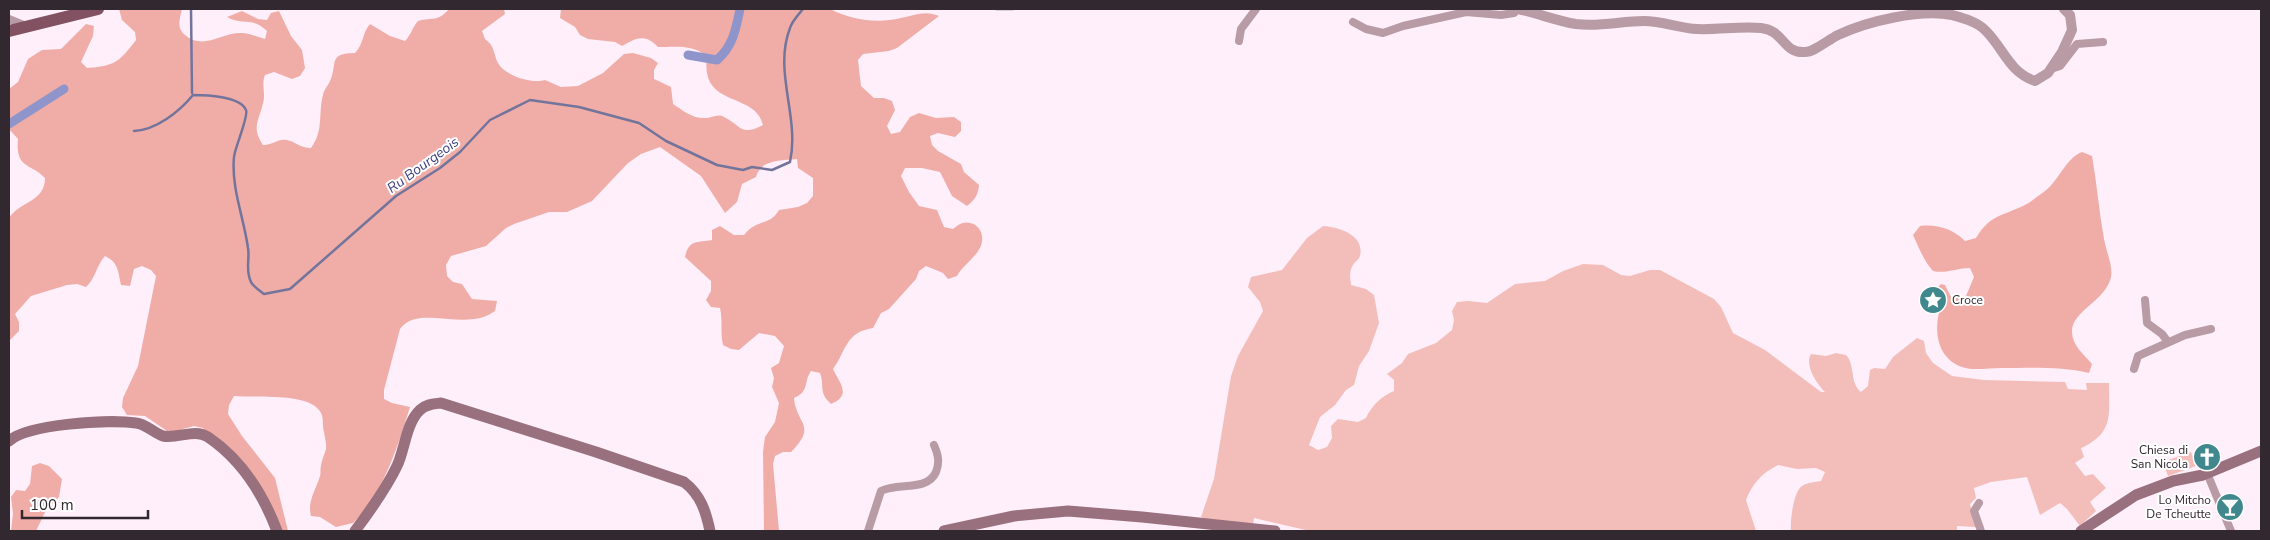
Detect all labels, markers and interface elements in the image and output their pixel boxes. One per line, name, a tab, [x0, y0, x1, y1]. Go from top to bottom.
water label: Ru Bourgeois	[383, 132, 463, 197]
place icon: Croce	[1918, 285, 1948, 315]
place label: Croce	[1952, 292, 1983, 308]
place label: Chiesa di San Nicola	[2131, 442, 2188, 472]
church icon: Chiesa di San Nicola	[2192, 442, 2222, 472]
scale bar	[22, 488, 149, 520]
place label: Lo Mitcho De Tcheutte	[2146, 492, 2211, 522]
bar icon: Lo Mitcho De Tcheutte	[2215, 492, 2245, 522]
text: 100 m	[30, 495, 74, 515]

